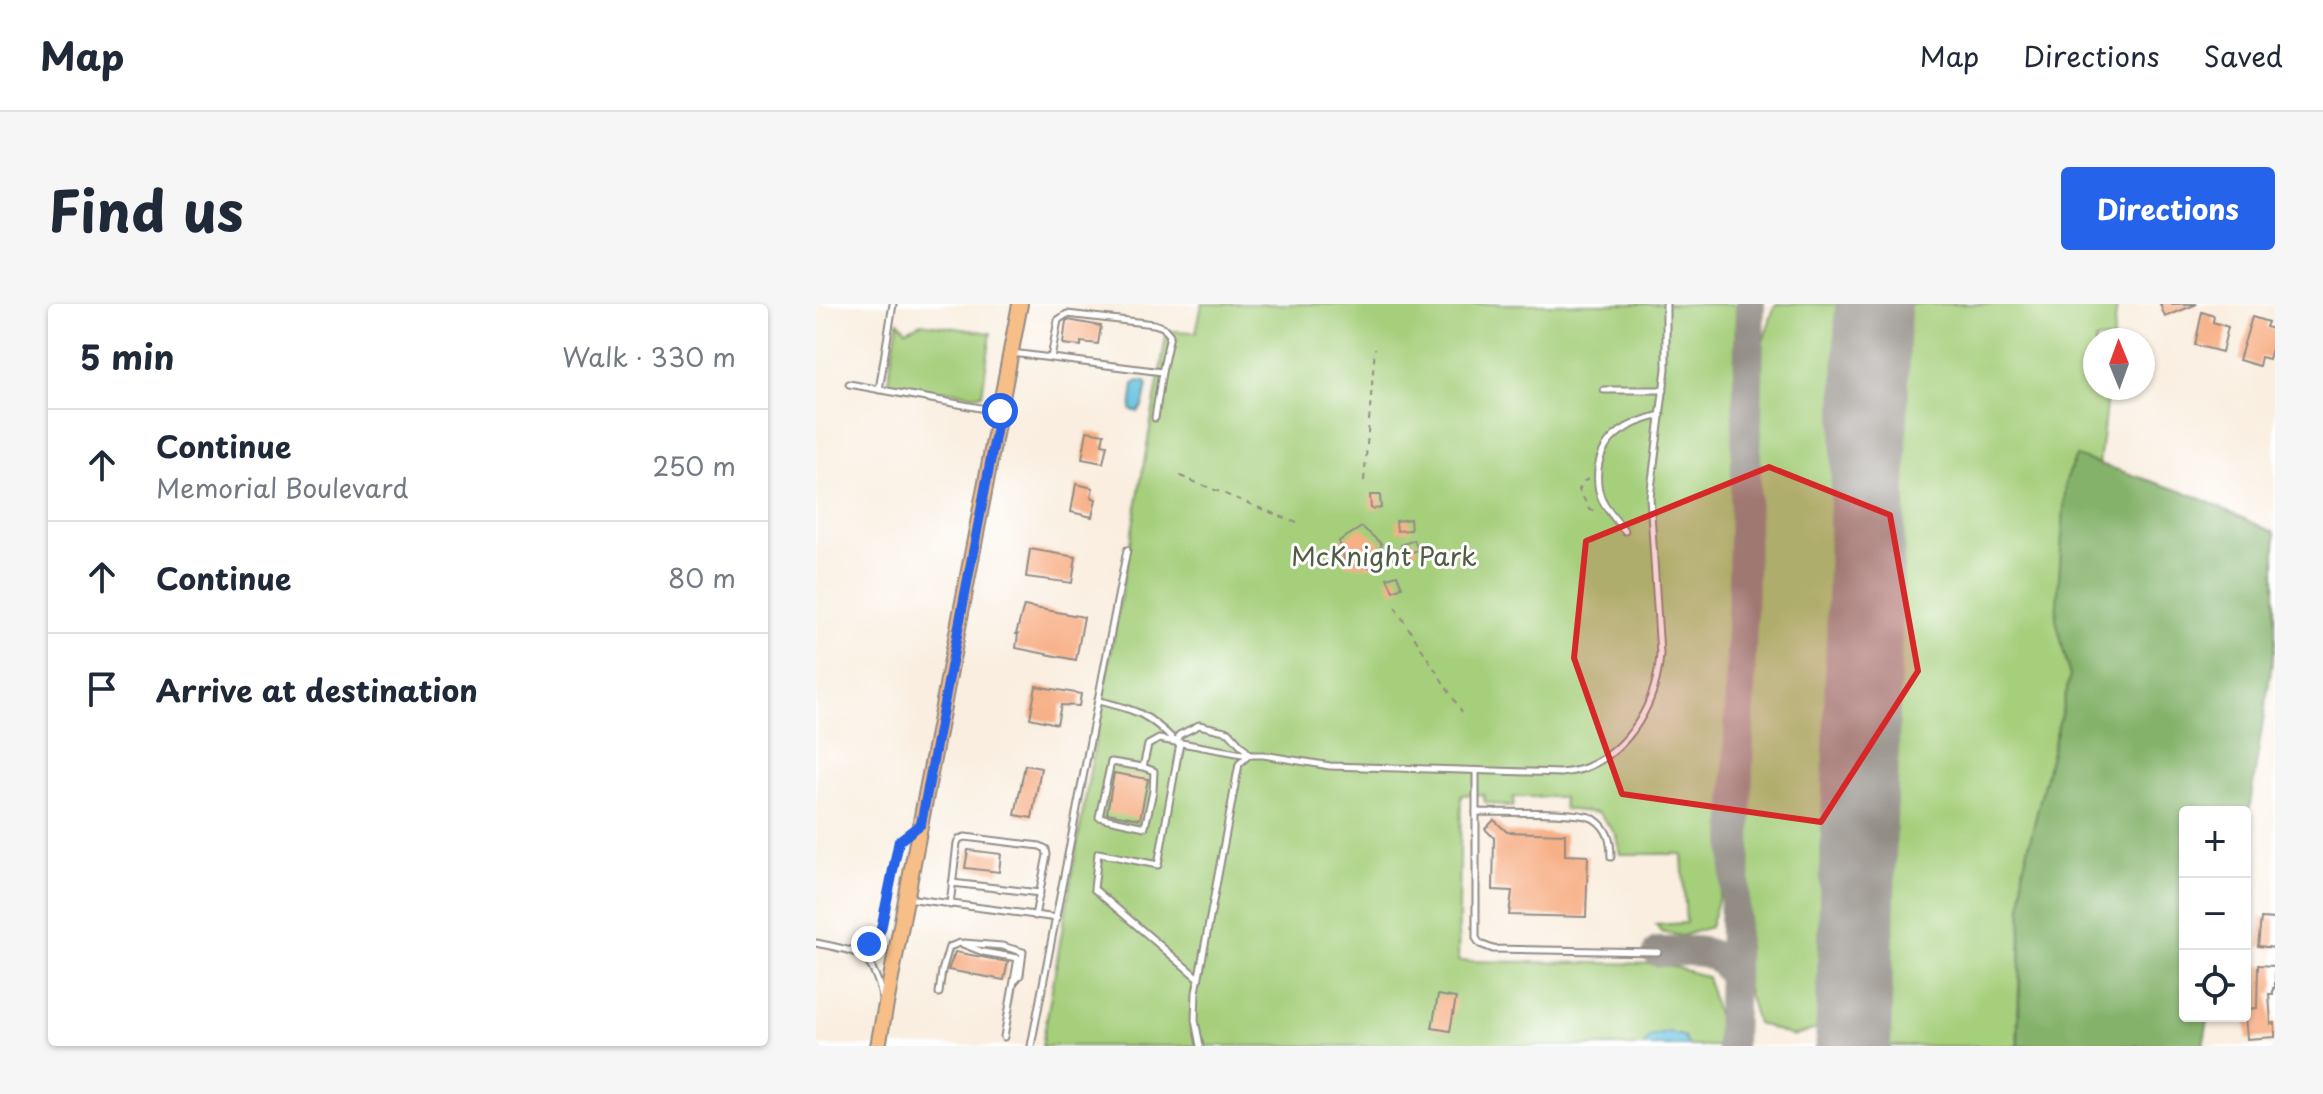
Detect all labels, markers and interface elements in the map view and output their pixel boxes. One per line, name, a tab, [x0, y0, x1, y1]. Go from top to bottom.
text: Map	[40, 27, 124, 84]
text: Map	[1920, 34, 1979, 77]
text: Directions	[2023, 34, 2160, 77]
text: Saved	[2204, 34, 2283, 77]
text: Find us	[48, 166, 244, 251]
button: Directions	[2061, 167, 2275, 250]
north arrow	[2083, 328, 2155, 400]
text: 5 min	[80, 330, 174, 382]
text: Walk · 330 m	[562, 337, 736, 376]
route start	[982, 393, 1018, 429]
text: Continue	[156, 423, 291, 468]
icon: ahead	[80, 443, 124, 487]
text: 250 m	[652, 446, 736, 485]
text: Memorial Boulevard	[156, 468, 408, 507]
park label: McKnight Park	[1291, 536, 1477, 575]
icon: ahead	[80, 555, 124, 599]
text: Continue	[156, 555, 291, 600]
text: 80 m	[668, 558, 736, 597]
icon: arrive	[80, 667, 124, 711]
text: Arrive at destination	[156, 667, 478, 712]
map controls	[2179, 806, 2251, 1022]
button: +	[2179, 806, 2251, 878]
button: −	[2179, 878, 2251, 950]
route end	[851, 926, 887, 962]
button: locate	[2179, 950, 2251, 1022]

